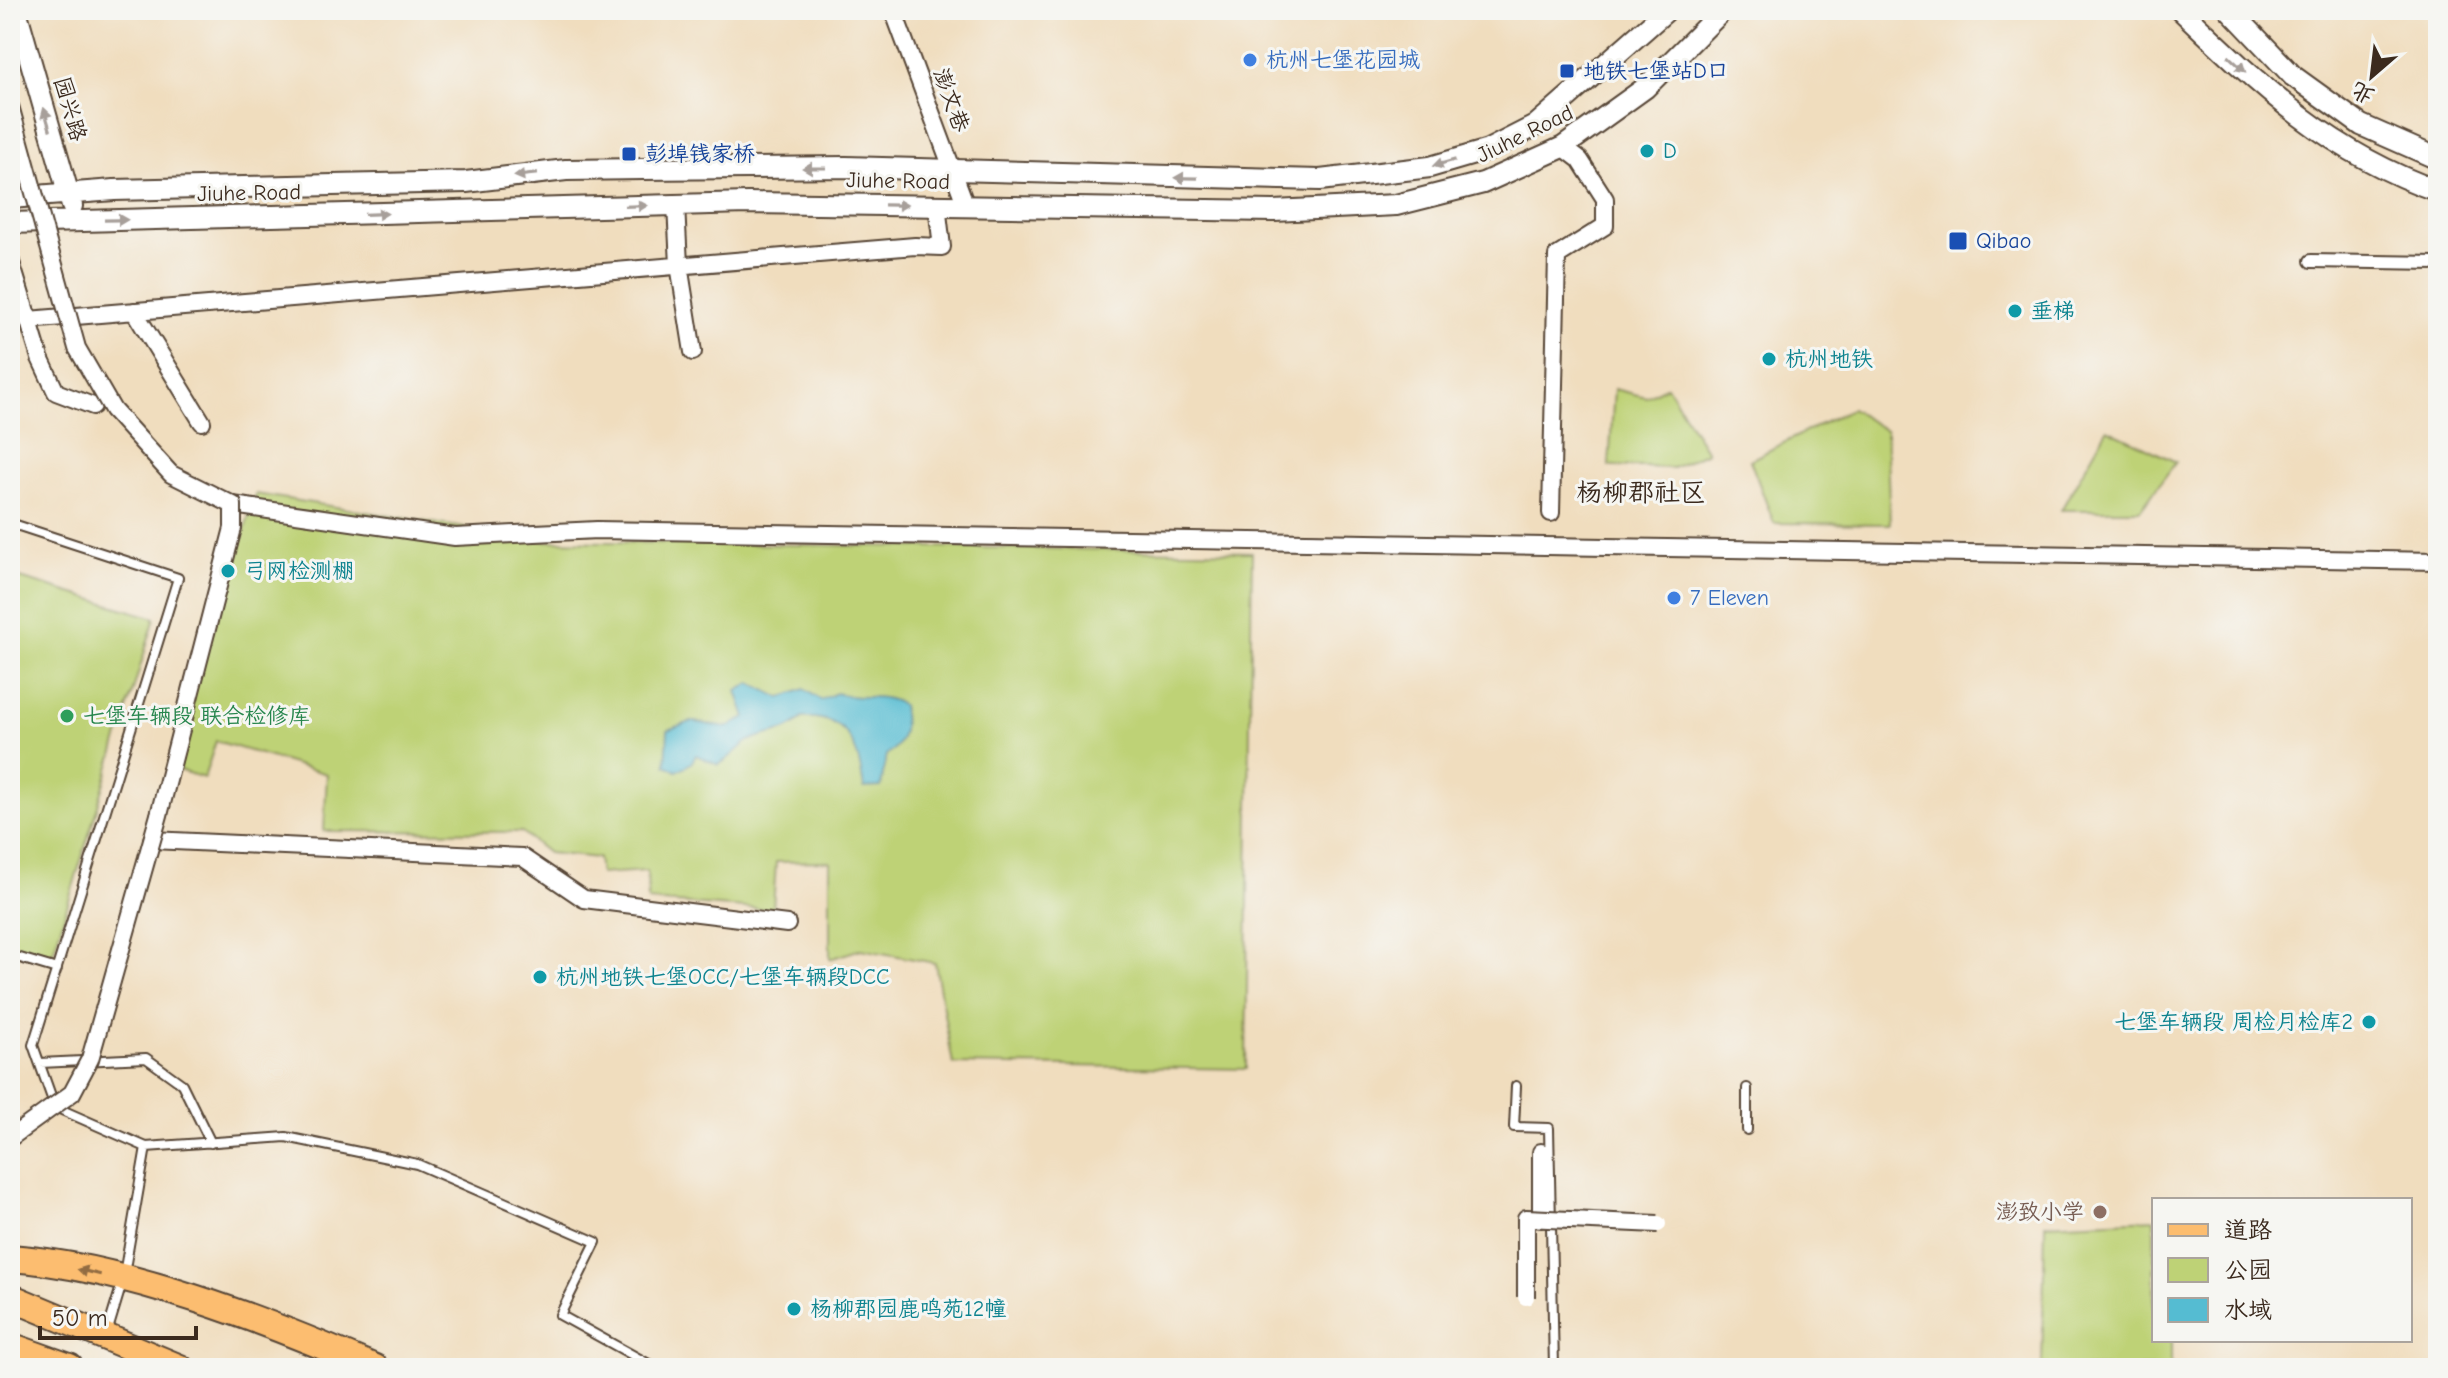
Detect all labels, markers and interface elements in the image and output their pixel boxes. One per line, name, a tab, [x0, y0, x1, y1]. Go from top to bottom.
north arrow	[2332, 36, 2412, 116]
place label: 杭州七堡花园城	[1266, 47, 1420, 73]
marker: 杭州七堡花园城	[1241, 51, 1259, 69]
one-way arrow	[2227, 54, 2246, 73]
place label: 地铁七堡站D口	[1583, 58, 1729, 84]
marker: 地铁七堡站D口	[1558, 62, 1576, 80]
street label: 澎文巷	[927, 65, 975, 135]
street label: 园兴路	[48, 74, 92, 144]
text: 北	[2347, 76, 2379, 109]
street label: Jiuhe Road	[1473, 100, 1577, 168]
one-way arrow	[40, 106, 53, 130]
place label: D	[1663, 138, 1677, 164]
place label: 彭埠钱家桥	[645, 141, 755, 167]
marker: D	[1638, 142, 1656, 160]
marker: 彭埠钱家桥	[620, 145, 638, 163]
one-way arrow	[1432, 157, 1457, 169]
one-way arrow	[801, 161, 826, 174]
street label: Jiuhe Road	[846, 167, 950, 195]
one-way arrow	[513, 169, 538, 182]
one-way arrow	[1173, 172, 1198, 184]
street label: Jiuhe Road	[197, 179, 301, 207]
one-way arrow	[884, 199, 909, 211]
one-way arrow	[624, 200, 649, 213]
one-way arrow	[364, 208, 389, 220]
one-way arrow	[104, 214, 129, 227]
place label: Qibao	[1976, 228, 2031, 254]
marker: Qibao	[1947, 230, 1969, 252]
place label: 垂梯	[2031, 298, 2075, 324]
marker: 垂梯	[2006, 302, 2024, 320]
place label: 杭州地铁	[1785, 346, 1873, 372]
marker: 杭州地铁	[1760, 350, 1778, 368]
district label: 杨柳郡社区	[1576, 478, 1706, 508]
place label: 弓网检测棚	[244, 558, 354, 584]
marker: 弓网检测棚	[219, 562, 237, 580]
place label: 7 Eleven	[1690, 585, 1769, 611]
marker: 7 Eleven	[1665, 589, 1683, 607]
place label: 七堡车辆段 联合检修库	[83, 703, 310, 729]
marker: 七堡车辆段 联合检修库	[58, 707, 76, 725]
place label: 杭州地铁七堡OCC/七堡车辆段DCC	[556, 964, 890, 990]
marker: 杭州地铁七堡OCC/七堡车辆段DCC	[531, 968, 549, 986]
place label: 七堡车辆段 周检月检库2	[2114, 1009, 2353, 1035]
marker: 七堡车辆段 周检月检库2	[2360, 1013, 2378, 1031]
legend	[2152, 1198, 2412, 1342]
place label: 澎致小学	[1996, 1199, 2084, 1225]
marker: 澎致小学	[2091, 1203, 2109, 1221]
text: 道路	[2224, 1216, 2272, 1244]
text: 公园	[2224, 1256, 2272, 1284]
one-way arrow	[77, 1265, 102, 1278]
scale bar	[40, 1290, 196, 1340]
place label: 杨柳郡园鹿鸣苑12幢	[810, 1296, 1006, 1322]
text: 水域	[2224, 1296, 2272, 1324]
marker: 杨柳郡园鹿鸣苑12幢	[785, 1300, 803, 1318]
text: 50 m	[52, 1304, 108, 1332]

